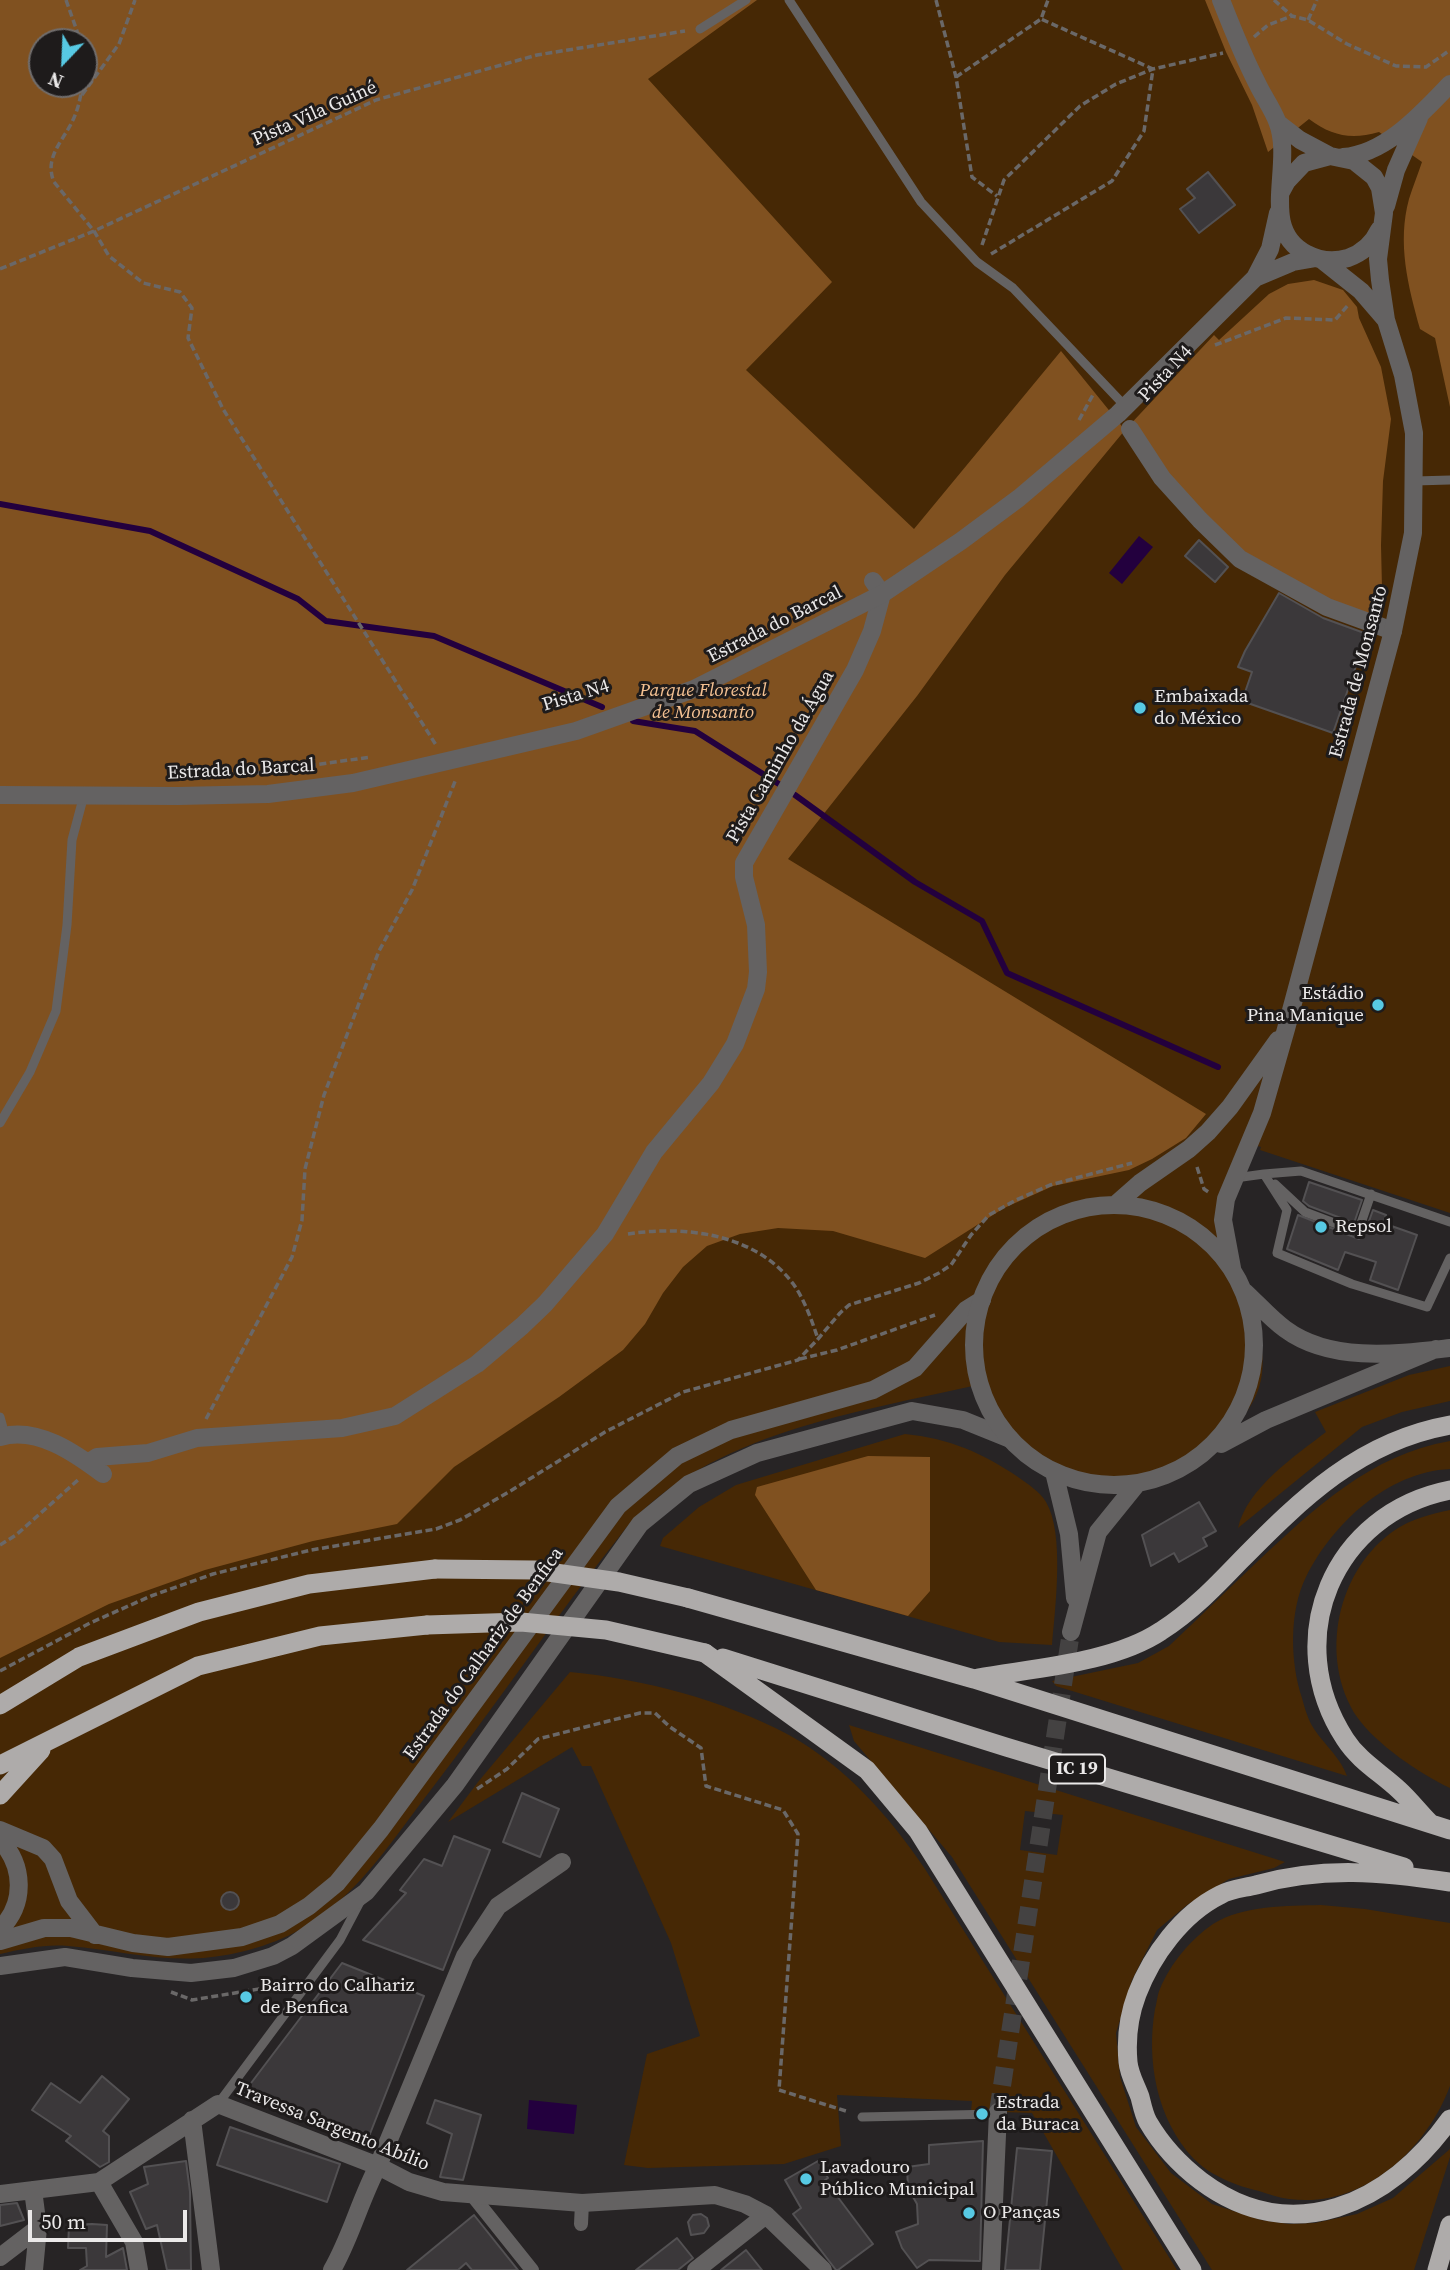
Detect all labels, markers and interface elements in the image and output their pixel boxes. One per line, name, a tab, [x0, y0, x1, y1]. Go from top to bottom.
north arrow	[28, 28, 98, 98]
text: N	[44, 66, 67, 95]
street label: Pista Vila Guiné	[249, 76, 381, 152]
street label: Pista N4	[1134, 341, 1198, 407]
street label: Estrada do Barcal	[704, 581, 846, 669]
street label: Estrada de Monsanto	[1325, 583, 1393, 761]
street label: Pista Caminho da Água	[722, 667, 840, 847]
street label: Pista N4	[540, 675, 612, 717]
park label: Parque Florestal de Monsanto	[639, 680, 767, 724]
place label: Embaixada do México	[1154, 686, 1249, 730]
marker: Embaixada do México	[1132, 700, 1148, 716]
street label: Estrada do Barcal	[167, 755, 315, 785]
place label: Estádio Pina Manique	[1247, 983, 1364, 1027]
marker: Estádio Pina Manique	[1370, 997, 1386, 1013]
place label: Repsol	[1335, 1216, 1392, 1238]
marker: Repsol	[1313, 1219, 1329, 1235]
street label: Estrada do Calhariz de Benfica	[399, 1543, 569, 1765]
road number: IC 19	[1049, 1754, 1105, 1784]
place label: Bairro do Calhariz de Benfica	[260, 1975, 414, 2019]
marker: Bairro do Calhariz de Benfica	[238, 1989, 254, 2005]
street label: Travessa Sargento Abílio	[232, 2078, 432, 2176]
place label: Estrada da Buraca	[996, 2092, 1080, 2136]
marker: Estrada da Buraca	[974, 2106, 990, 2122]
place label: Lavadouro Público Municipal	[820, 2157, 975, 2201]
marker: Lavadouro Público Municipal	[798, 2171, 814, 2187]
scale bar	[32, 2196, 191, 2240]
place label: O Panças	[983, 2202, 1060, 2224]
marker: O Panças	[961, 2205, 977, 2221]
text: 50 m	[41, 2207, 86, 2236]

